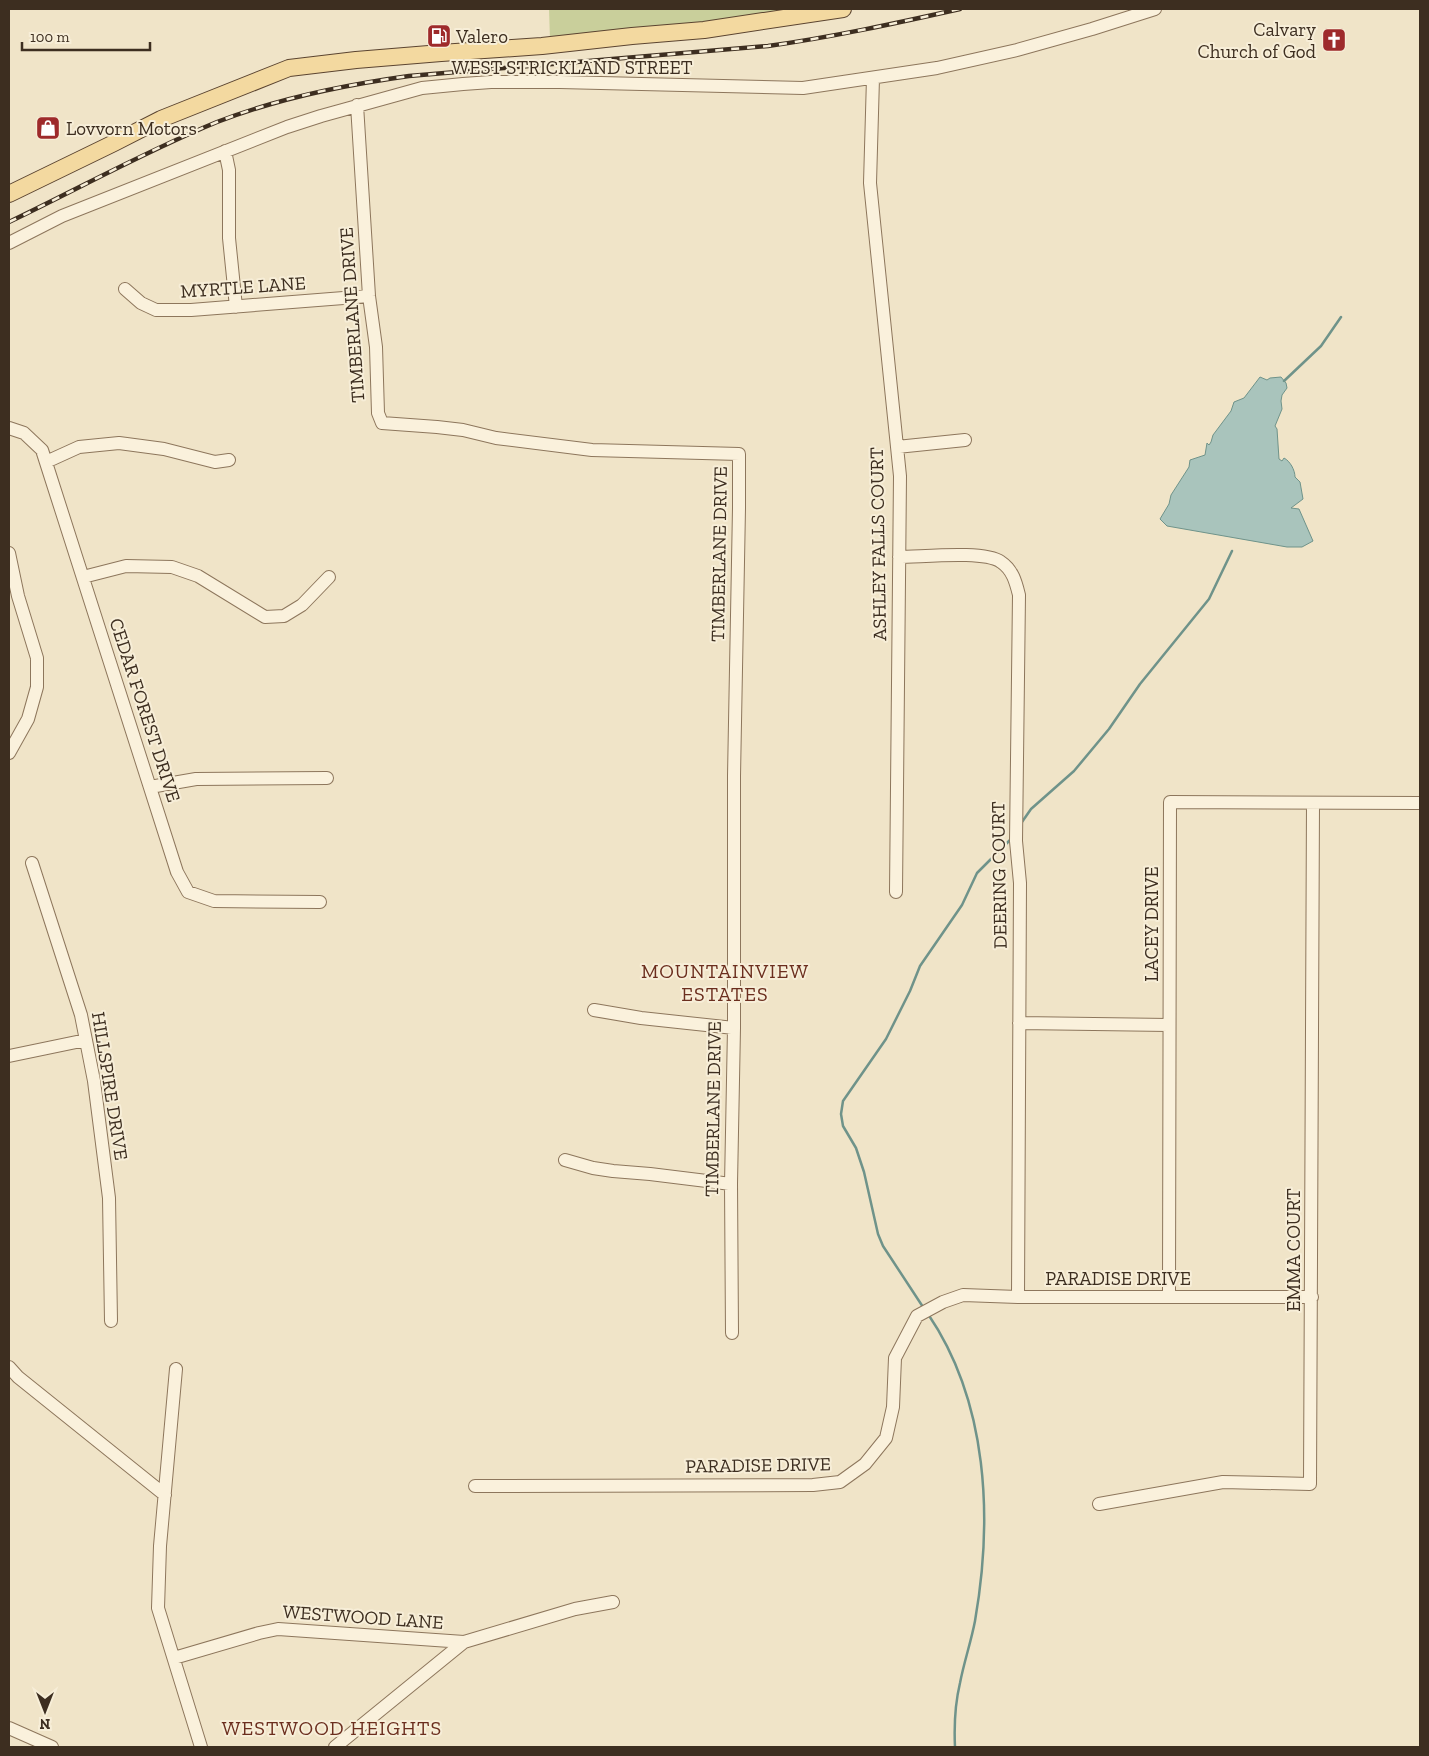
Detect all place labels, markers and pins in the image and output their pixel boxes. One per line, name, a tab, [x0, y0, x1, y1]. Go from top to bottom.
place label: Calvary Church of God	[1197, 18, 1317, 63]
fuel station icon: Valero	[426, 23, 452, 49]
place label: Valero	[455, 25, 508, 48]
church icon: Calvary Church of God	[1321, 27, 1347, 53]
shop icon: Lovvorn Motors	[35, 115, 61, 141]
place label: Lovvorn Motors	[66, 117, 197, 140]

